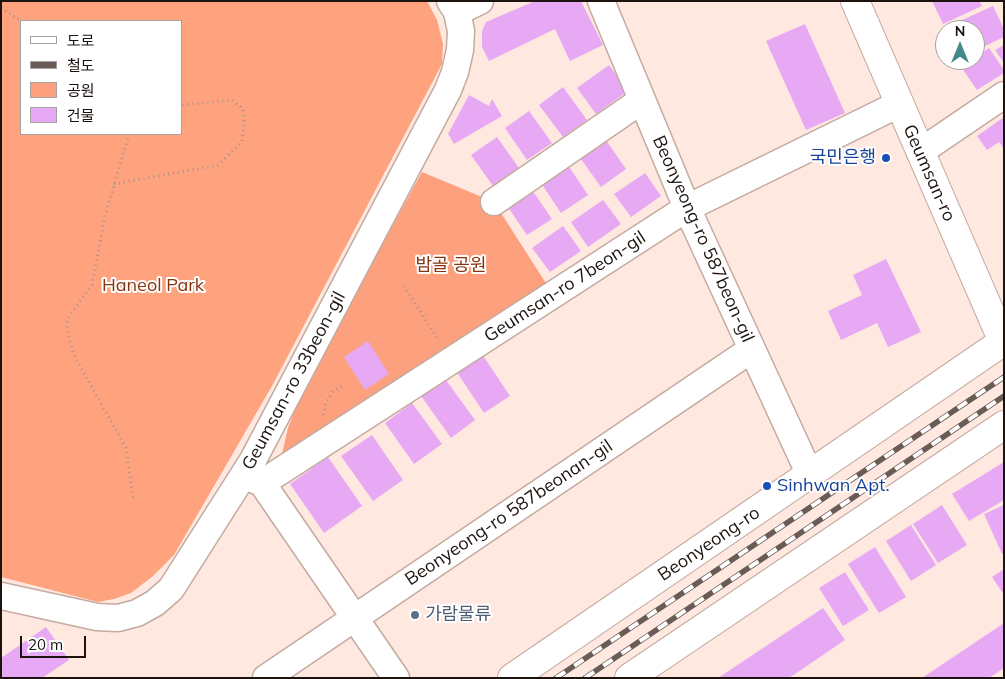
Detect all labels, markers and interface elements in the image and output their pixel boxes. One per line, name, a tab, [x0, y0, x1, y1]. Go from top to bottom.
legend	[20, 20, 182, 135]
north arrow	[935, 20, 985, 70]
text: N	[955, 22, 965, 40]
text: 도로	[67, 31, 95, 50]
text: 철도	[67, 56, 95, 75]
text: 공원	[67, 81, 95, 100]
text: 건물	[67, 106, 95, 125]
street label: Geumsan-ro	[898, 121, 960, 225]
street label: Beonyeong-ro 587beon-gil	[648, 132, 758, 346]
place label: 국민은행	[810, 147, 876, 169]
marker: 국민은행	[880, 152, 892, 164]
street label: Geumsan-ro 7beon-gil	[480, 227, 650, 347]
park label: 밤골 공원	[416, 255, 486, 277]
park label: Haneol Park	[102, 275, 204, 297]
street label: Geumsan-ro 33beon-gil	[238, 288, 350, 474]
street label: Beonyeong-ro 587beonan-gil	[401, 435, 617, 591]
place label: Sinhwan Apt.	[777, 475, 890, 497]
marker: Sinhwan Apt.	[761, 480, 773, 492]
street label: Beonyeong-ro	[654, 502, 764, 586]
place label: 가람물류	[425, 604, 491, 626]
marker: 가람물류	[409, 609, 421, 621]
scale bar	[22, 626, 89, 658]
text: 20 m	[28, 635, 63, 654]

